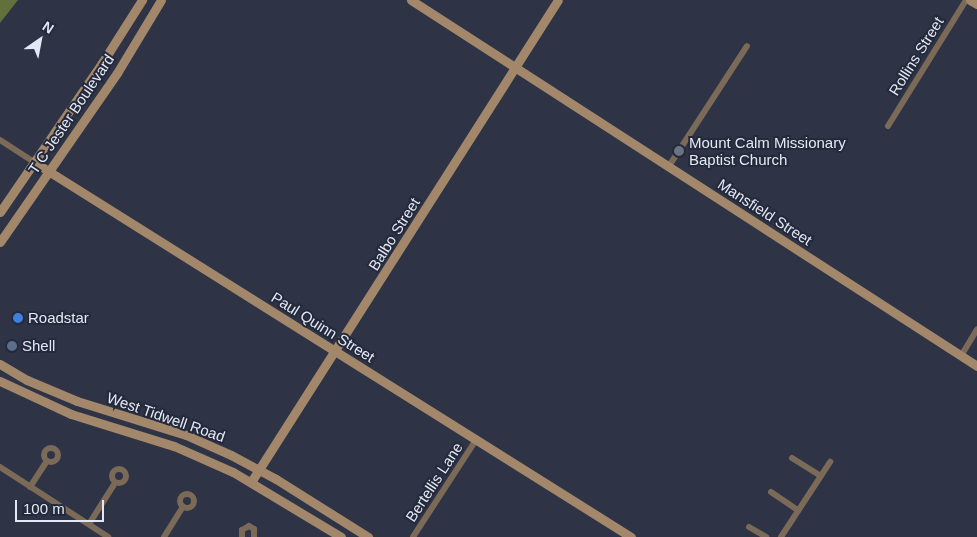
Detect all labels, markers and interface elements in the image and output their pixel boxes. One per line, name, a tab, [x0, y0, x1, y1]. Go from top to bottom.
street label: Rollins Street	[885, 13, 947, 99]
north arrow	[15, 15, 65, 65]
text: N	[40, 18, 57, 37]
street label: T C Jester Boulevard	[24, 51, 118, 177]
place label: Mount Calm Missionary Baptist Church	[689, 133, 846, 168]
marker: Mount Calm Missionary Baptist Church	[673, 145, 685, 157]
street label: Mansfield Street	[715, 175, 815, 249]
street label: Balbo Street	[364, 194, 424, 274]
street label: Paul Quinn Street	[268, 288, 378, 366]
place label: Roadstar	[28, 309, 89, 327]
marker: Roadstar	[12, 312, 24, 324]
place label: Shell	[22, 337, 55, 355]
marker: Shell	[6, 340, 18, 352]
street label: West Tidwell Road	[104, 388, 228, 446]
street label: Bertellis Lane	[402, 439, 466, 525]
scale bar	[18, 490, 106, 522]
text: 100 m	[23, 500, 65, 517]

